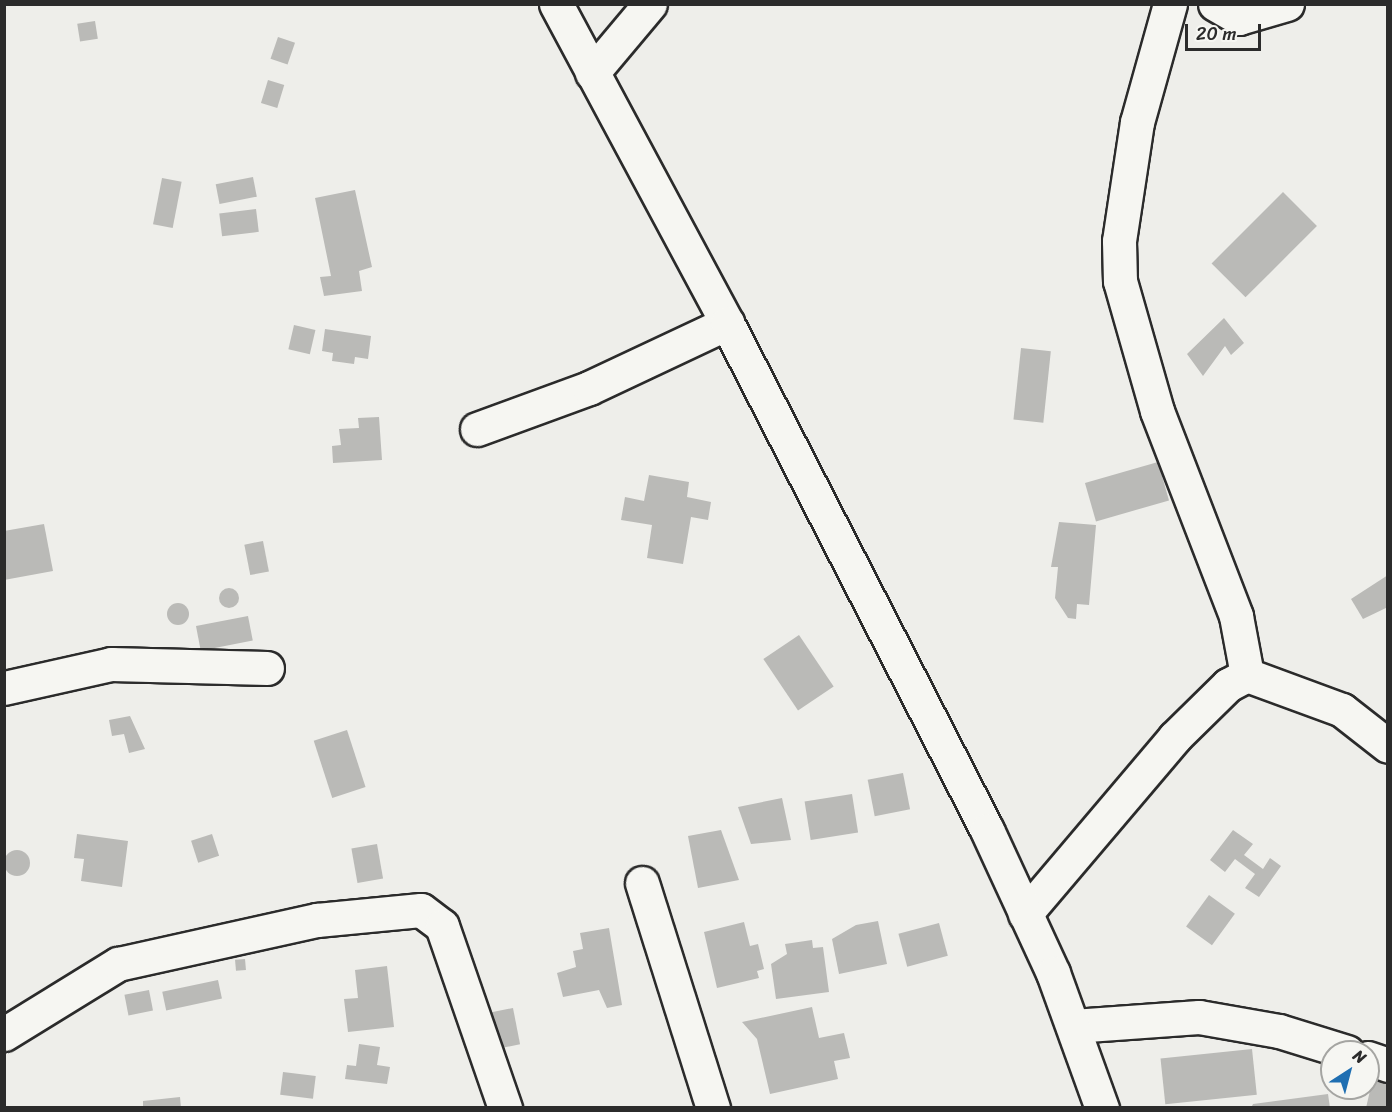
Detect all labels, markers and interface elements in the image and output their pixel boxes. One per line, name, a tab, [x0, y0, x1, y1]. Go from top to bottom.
scale bar	[1188, 12, 1264, 50]
text: 20 m	[1196, 18, 1236, 50]
north arrow	[1320, 1040, 1380, 1100]
text: N	[1347, 1042, 1373, 1072]

